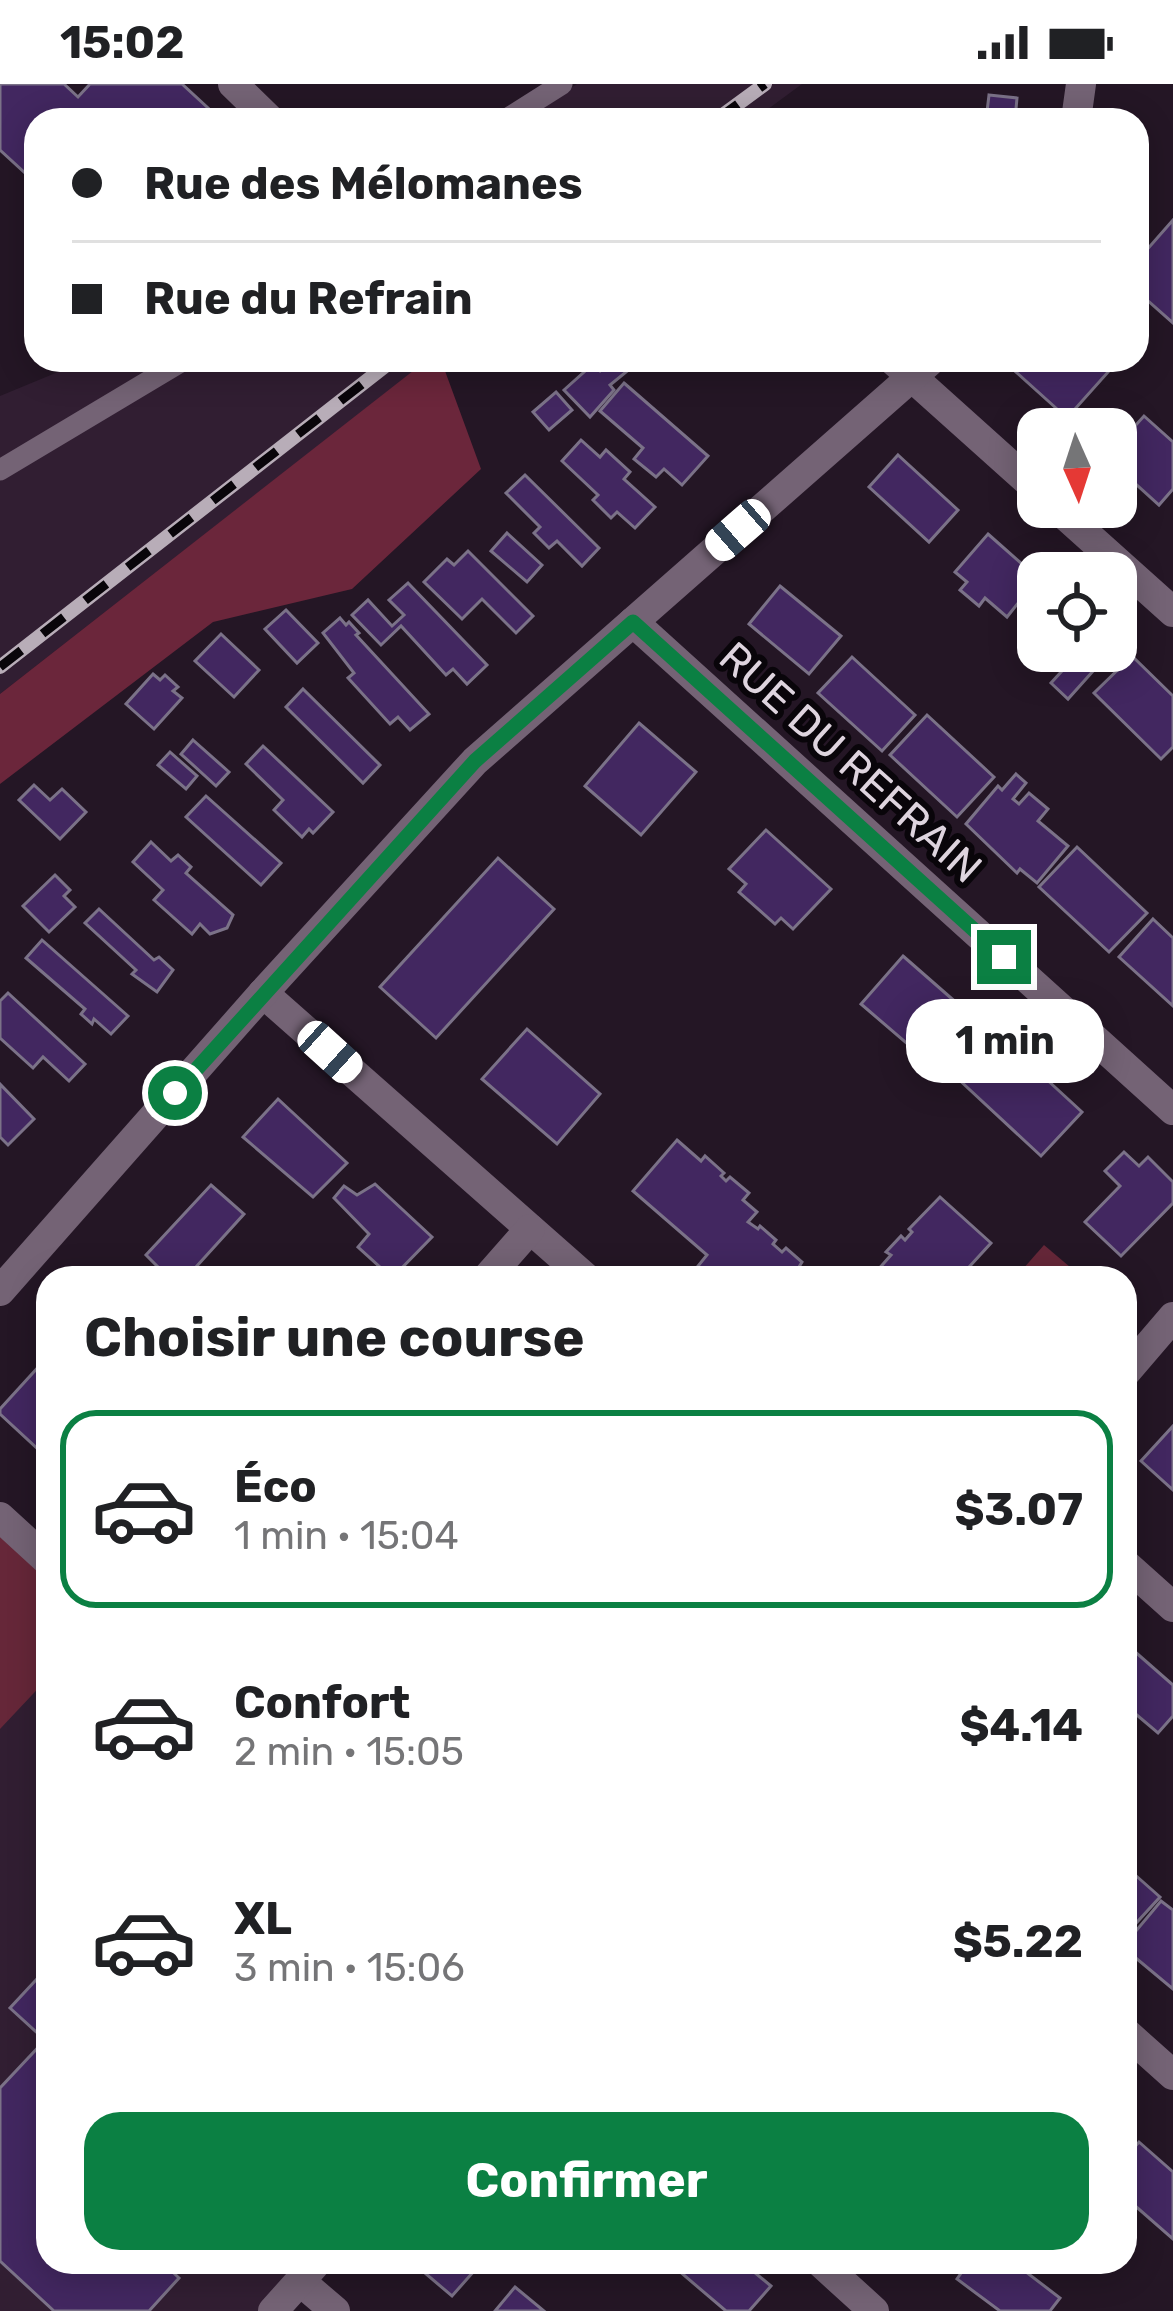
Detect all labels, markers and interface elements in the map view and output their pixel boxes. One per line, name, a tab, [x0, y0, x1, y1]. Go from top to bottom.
text: 15:02	[60, 16, 184, 69]
text: Rue des Mélomanes	[144, 157, 583, 210]
text: Rue du Refrain	[144, 272, 473, 325]
north arrow	[1017, 408, 1137, 528]
map controls	[1017, 408, 1137, 672]
car	[699, 493, 777, 567]
button: locate	[1017, 552, 1137, 672]
street label: RUE DU REFRAIN	[709, 632, 992, 893]
route end	[977, 930, 1031, 984]
callout: 1 min	[905, 999, 1103, 1083]
car	[291, 1015, 369, 1089]
text: 1 min	[955, 1018, 1055, 1064]
route start	[148, 1066, 202, 1120]
text: Choisir une course	[84, 1306, 585, 1370]
icon: car	[90, 1455, 198, 1563]
text: Éco	[234, 1460, 317, 1513]
text: $3.07	[954, 1483, 1083, 1536]
text: 1 min · 15:04	[234, 1513, 459, 1559]
icon: car	[90, 1671, 198, 1779]
text: Confort	[234, 1676, 410, 1729]
text: $4.14	[960, 1699, 1083, 1752]
text: 2 min · 15:05	[234, 1729, 464, 1775]
icon: car	[90, 1887, 198, 1995]
text: XL	[234, 1892, 292, 1945]
text: $5.22	[953, 1915, 1083, 1968]
text: 3 min · 15:06	[234, 1945, 465, 1991]
button: Confirmer	[84, 2112, 1089, 2250]

